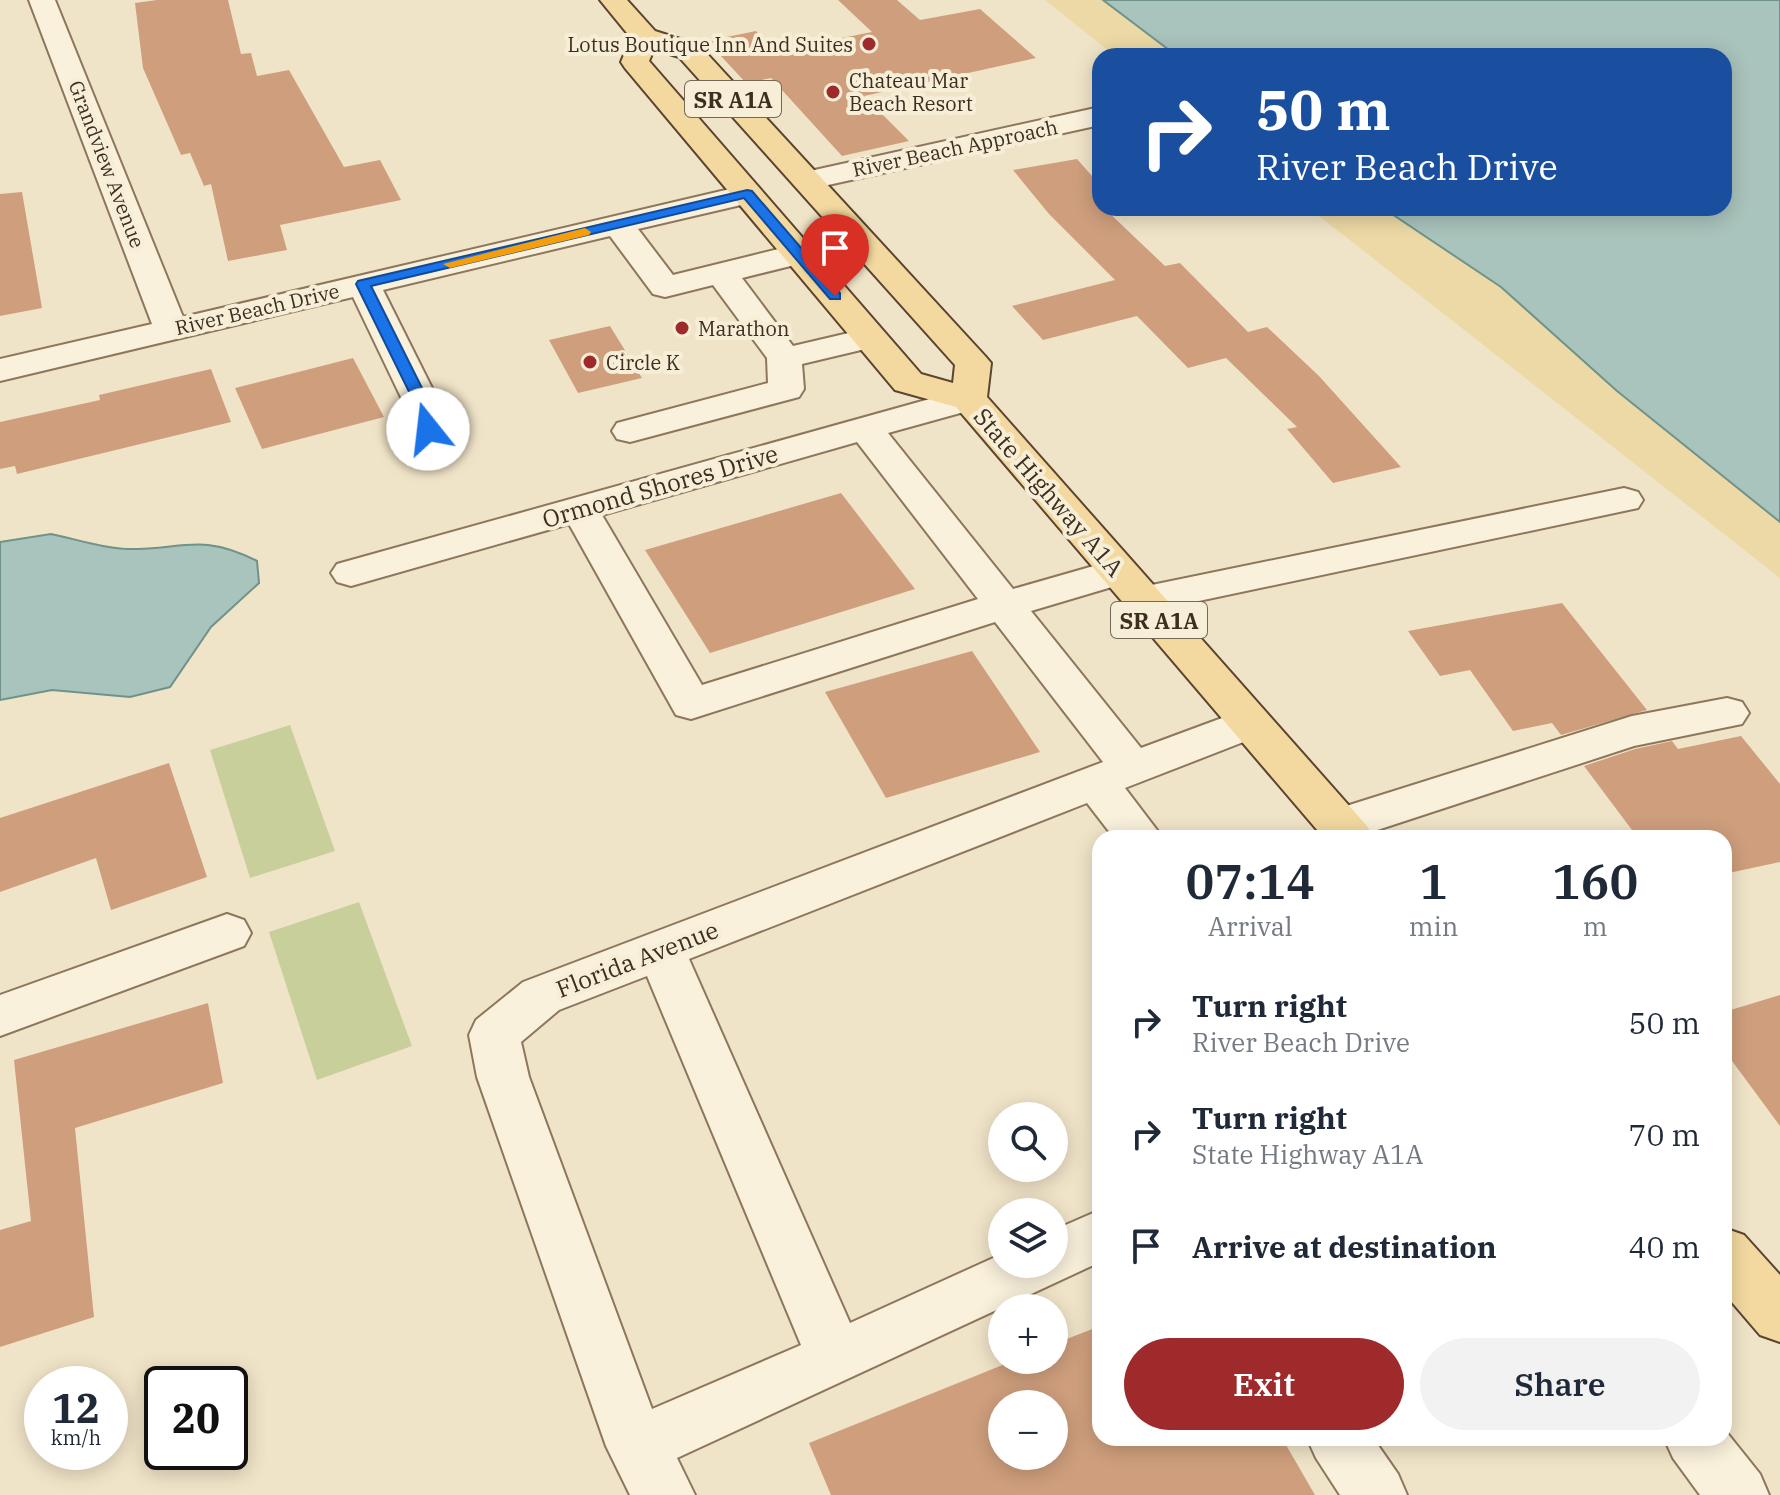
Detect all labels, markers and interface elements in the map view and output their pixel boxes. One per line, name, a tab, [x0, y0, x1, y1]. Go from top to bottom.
place label: Lotus Boutique Inn And Suites	[567, 31, 853, 58]
marker: Lotus Boutique Inn And Suites	[860, 35, 878, 53]
place label: Chateau Mar Beach Resort	[849, 67, 973, 117]
text: 50 m	[1256, 73, 1391, 145]
street label: Grandview Avenue	[63, 76, 151, 252]
icon: right	[1124, 80, 1228, 184]
road number: SR A1A	[685, 81, 781, 117]
marker: Chateau Mar Beach Resort	[824, 83, 842, 101]
street label: River Beach Approach	[850, 113, 1060, 183]
text: River Beach Drive	[1256, 143, 1558, 190]
pin	[801, 214, 869, 296]
icon: arrive	[813, 226, 857, 270]
street label: River Beach Drive	[172, 277, 342, 341]
place label: Marathon	[698, 315, 790, 342]
marker: Marathon	[673, 319, 691, 337]
place label: Circle K	[606, 349, 680, 376]
marker: Circle K	[581, 353, 599, 371]
position arrow	[386, 387, 470, 471]
street label: State Highway A1A	[967, 401, 1132, 584]
street label: Ormond Shores Drive	[538, 437, 782, 535]
road number: SR A1A	[1111, 602, 1207, 638]
text: 07:14	[1186, 850, 1315, 912]
text: 1	[1419, 850, 1448, 912]
text: 160	[1552, 850, 1638, 912]
text: Arrival	[1208, 909, 1293, 943]
text: min	[1409, 909, 1458, 943]
text: m	[1583, 909, 1608, 943]
street label: Florida Avenue	[551, 913, 723, 1005]
text: Turn right	[1192, 986, 1347, 1025]
icon: right	[1124, 1000, 1168, 1044]
text: 50 m	[1628, 1003, 1700, 1042]
text: River Beach Drive	[1192, 1025, 1410, 1059]
text: Turn right	[1192, 1098, 1347, 1137]
map controls	[988, 1102, 1068, 1470]
button: search	[988, 1102, 1068, 1182]
icon: right	[1124, 1112, 1168, 1156]
text: 70 m	[1628, 1115, 1700, 1154]
text: State Highway A1A	[1192, 1137, 1423, 1171]
button: layers	[988, 1198, 1068, 1278]
icon: arrive	[1124, 1224, 1168, 1268]
text: Arrive at destination	[1192, 1227, 1497, 1266]
text: 40 m	[1628, 1227, 1700, 1266]
button: +	[988, 1294, 1068, 1374]
button: Exit	[1124, 1338, 1404, 1430]
button: Share	[1420, 1338, 1700, 1430]
speed limit sign: 20	[144, 1366, 248, 1470]
text: 12	[52, 1382, 100, 1434]
button: −	[988, 1390, 1068, 1470]
text: km/h	[51, 1424, 101, 1451]

